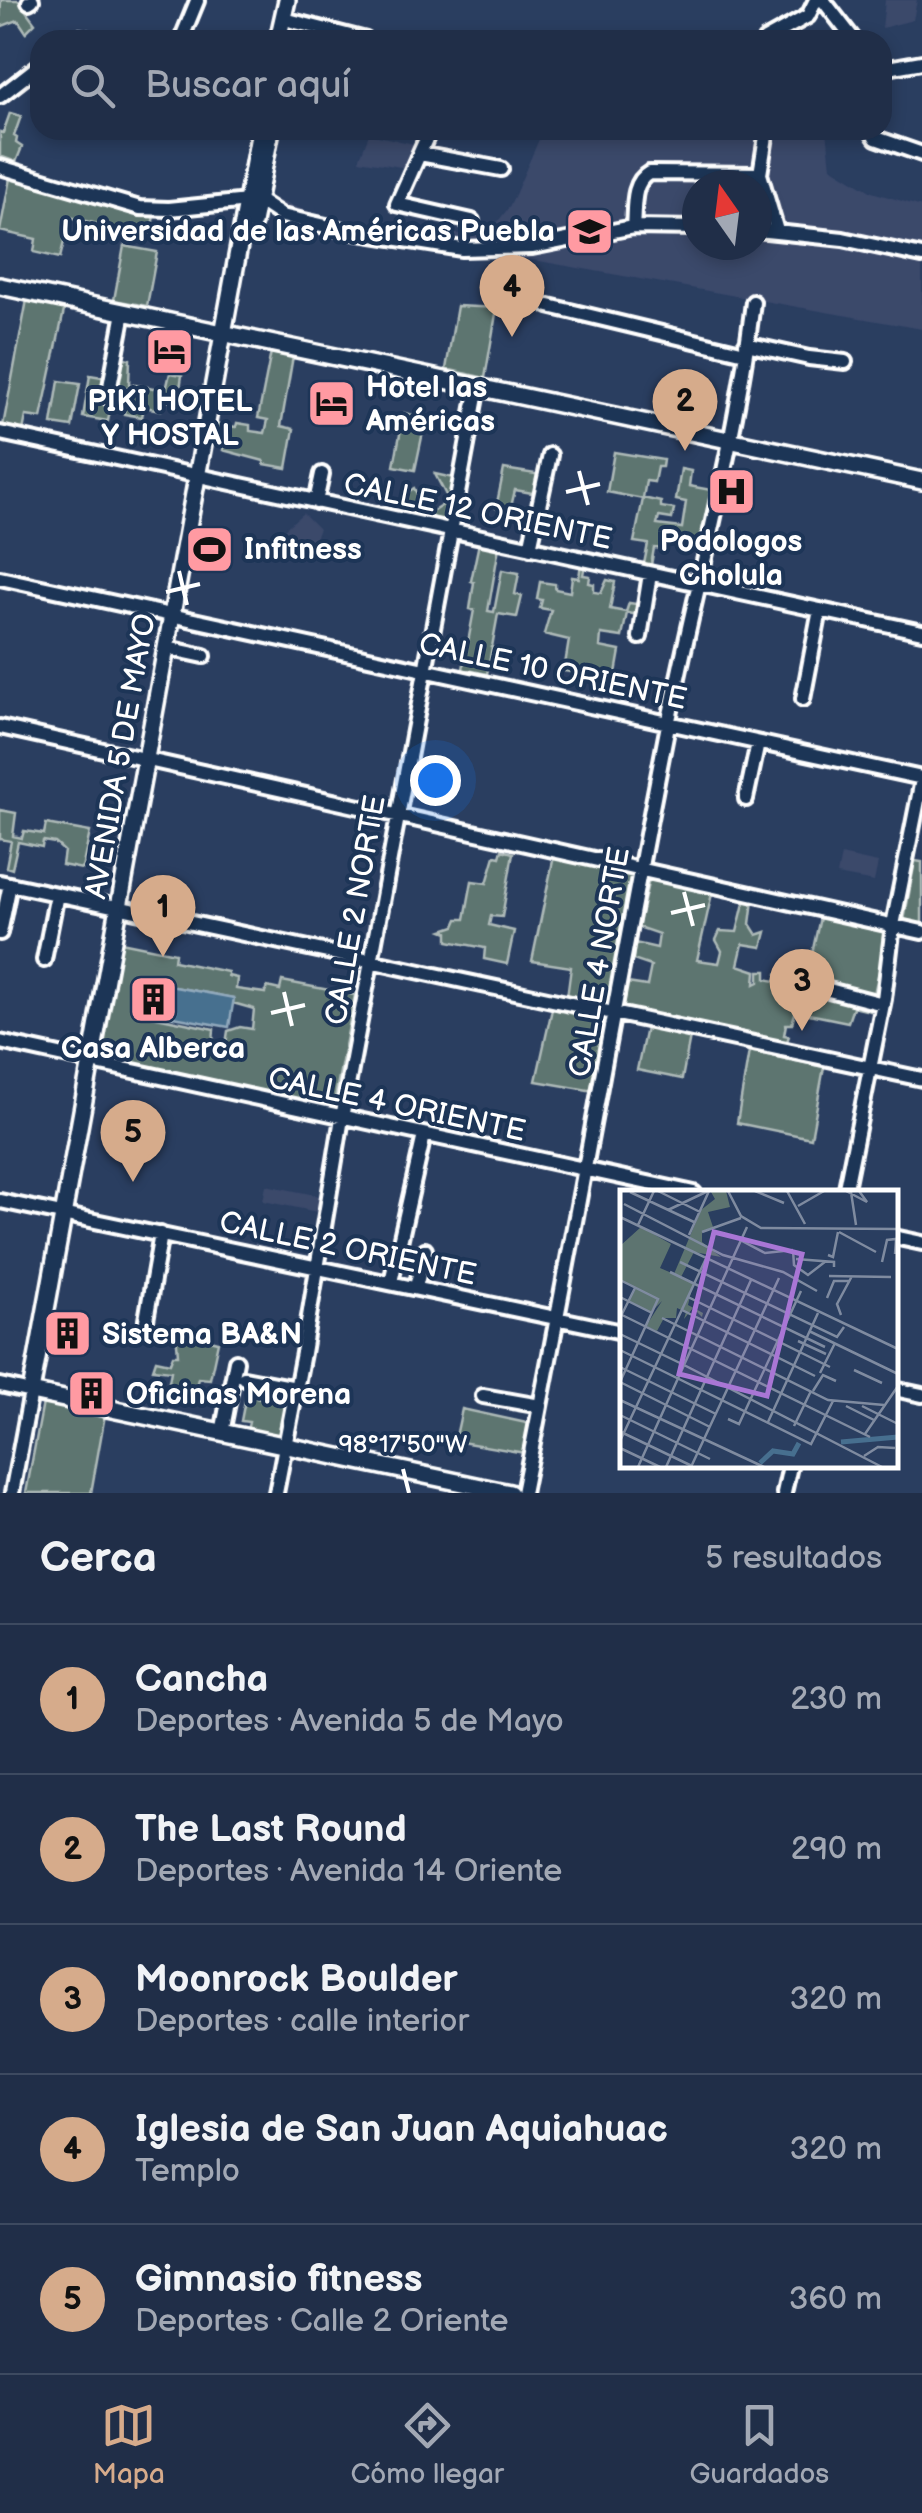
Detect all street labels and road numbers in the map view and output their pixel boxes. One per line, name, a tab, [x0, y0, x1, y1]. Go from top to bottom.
street label: CALLE 12 ORIENTE	[341, 466, 615, 558]
street label: AVENIDA 5 DE MAYO	[78, 611, 164, 901]
street label: CALLE 10 ORIENTE	[416, 626, 690, 718]
street label: CALLE 2 NORTE	[318, 793, 394, 1028]
street label: CALLE 4 NORTE	[562, 844, 638, 1080]
street label: CALLE 4 ORIENTE	[265, 1060, 529, 1150]
street label: CALLE 2 ORIENTE	[216, 1204, 479, 1294]

